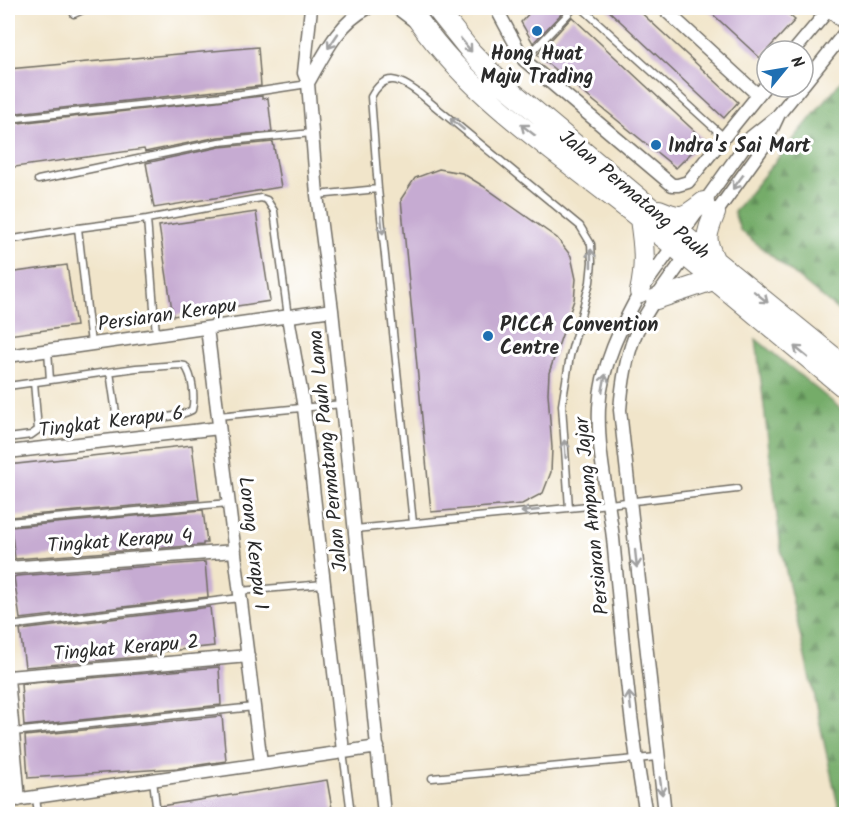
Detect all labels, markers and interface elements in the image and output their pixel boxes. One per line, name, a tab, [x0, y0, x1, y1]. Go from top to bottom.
marker: Hong Huat Maju Trading	[530, 24, 544, 38]
one-way arrow	[327, 32, 339, 49]
one-way arrow	[459, 37, 473, 52]
place label: Hong Huat Maju Trading	[481, 39, 593, 94]
north arrow	[755, 39, 815, 99]
text: N	[783, 52, 810, 73]
one-way arrow	[450, 117, 465, 131]
street label: Jalan Permatang Pauh	[551, 122, 717, 269]
one-way arrow	[520, 124, 536, 137]
place label: Indra's Sai Mart	[668, 131, 812, 163]
marker: Indra's Sai Mart	[649, 138, 663, 152]
one-way arrow	[732, 173, 744, 189]
one-way arrow	[377, 214, 388, 234]
one-way arrow	[586, 248, 597, 268]
street label: Persiaran Kerapu	[96, 290, 239, 342]
one-way arrow	[752, 291, 768, 304]
place label: PICCA Convention Centre	[500, 310, 658, 365]
street label: Jalan Permatang Pauh Lama	[300, 328, 358, 573]
marker: PICCA Convention Centre	[481, 329, 495, 343]
one-way arrow	[793, 346, 809, 359]
one-way arrow	[599, 374, 610, 394]
street label: Tingkat Kerapu 6	[37, 398, 185, 448]
street label: Persiaran Ampang Jajar	[567, 414, 619, 616]
one-way arrow	[559, 440, 570, 460]
street label: Lorong Kerapu 1	[228, 475, 276, 612]
one-way arrow	[521, 506, 541, 517]
street label: Tingkat Kerapu 4	[47, 521, 194, 563]
one-way arrow	[631, 549, 642, 569]
street label: Tingkat Kerapu 2	[52, 627, 200, 671]
one-way arrow	[624, 691, 635, 711]
one-way arrow	[656, 775, 667, 795]

